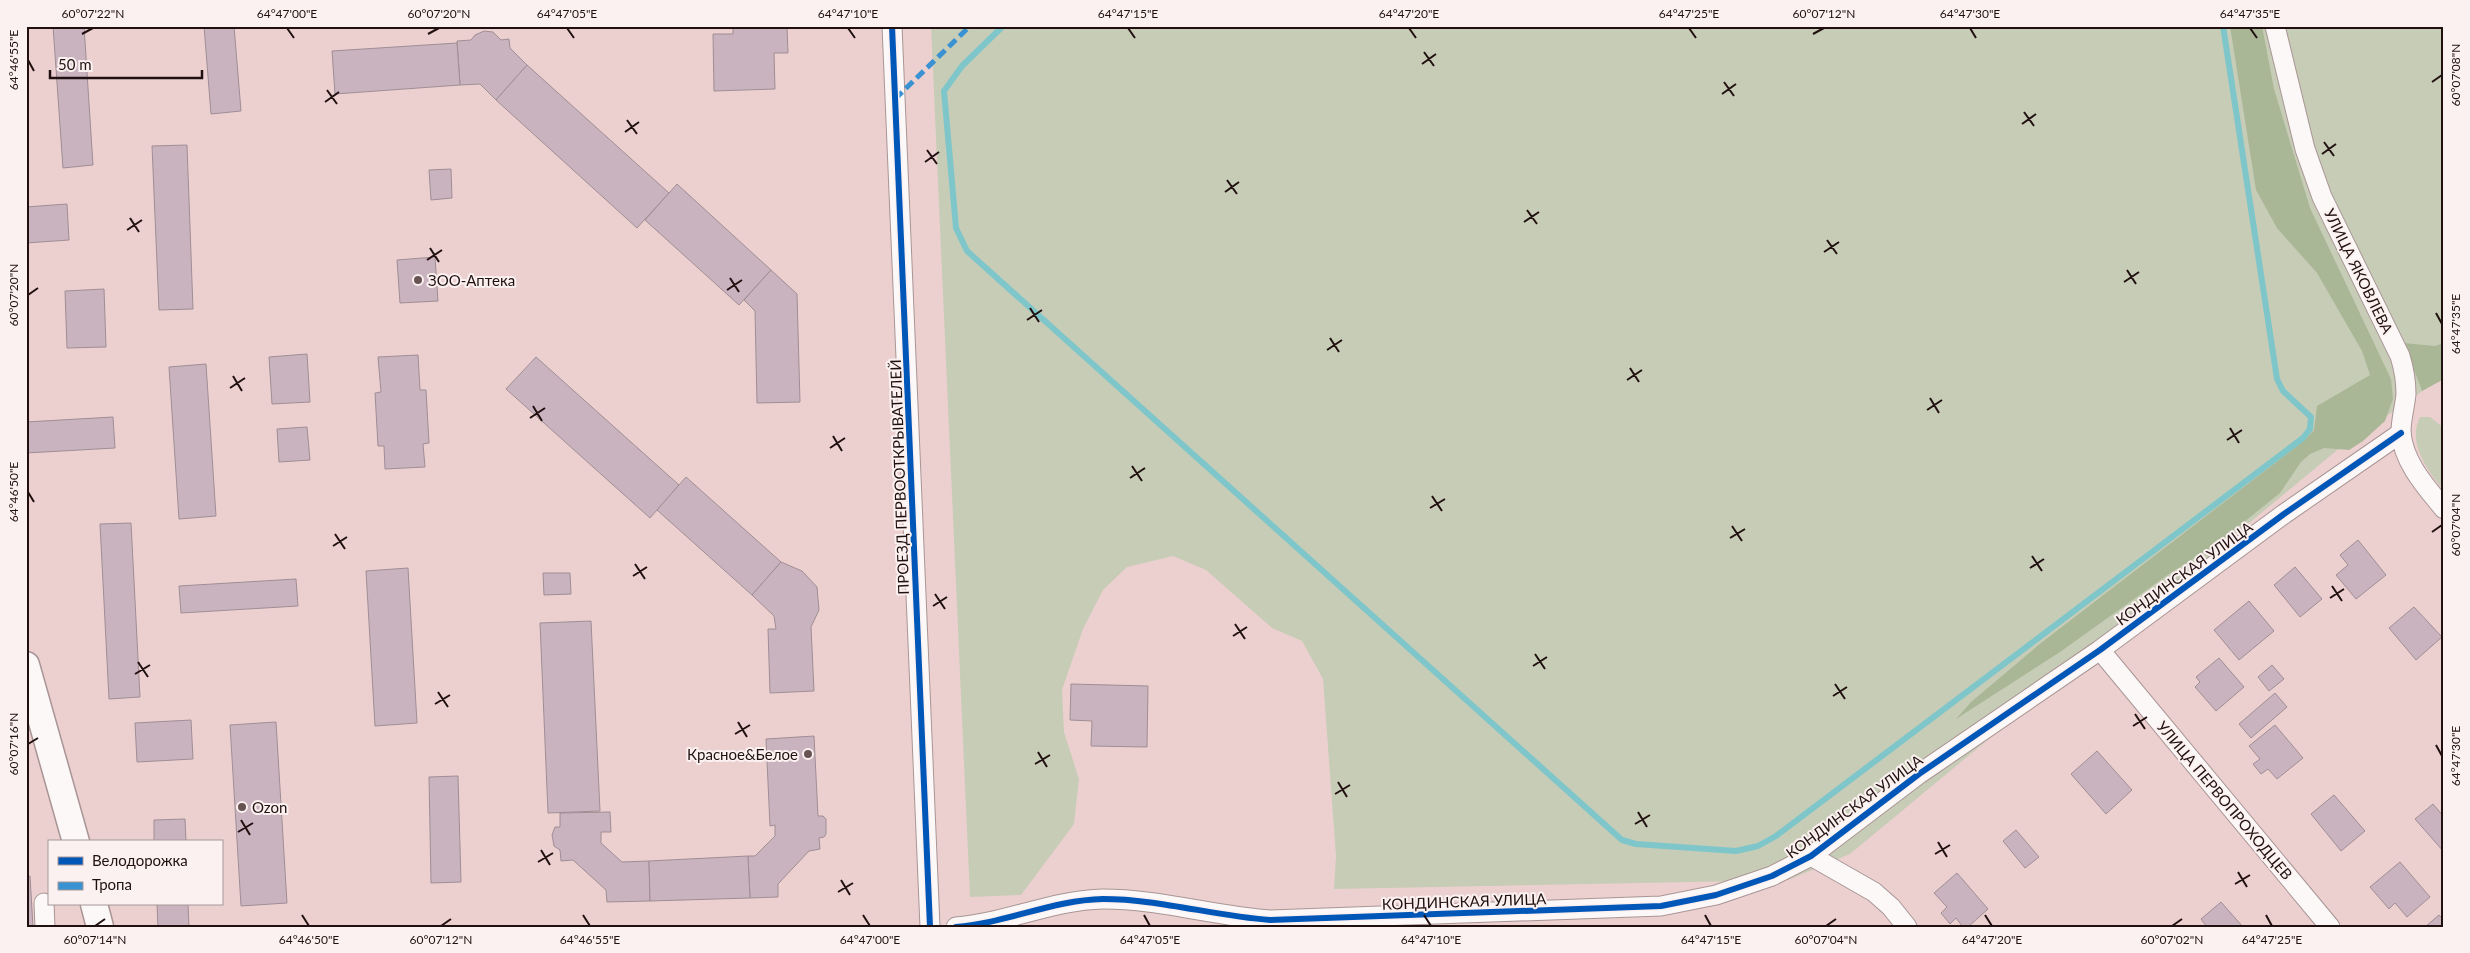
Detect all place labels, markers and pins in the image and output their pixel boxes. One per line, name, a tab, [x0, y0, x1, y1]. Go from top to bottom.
place label: ЗОО-Аптека	[428, 271, 515, 289]
marker: ЗОО-Аптека	[412, 274, 424, 286]
place label: Красное&Белое	[687, 745, 798, 763]
marker: Красное&Белое	[802, 748, 814, 760]
place label: Ozon	[252, 798, 287, 816]
marker: Ozon	[236, 801, 248, 813]

